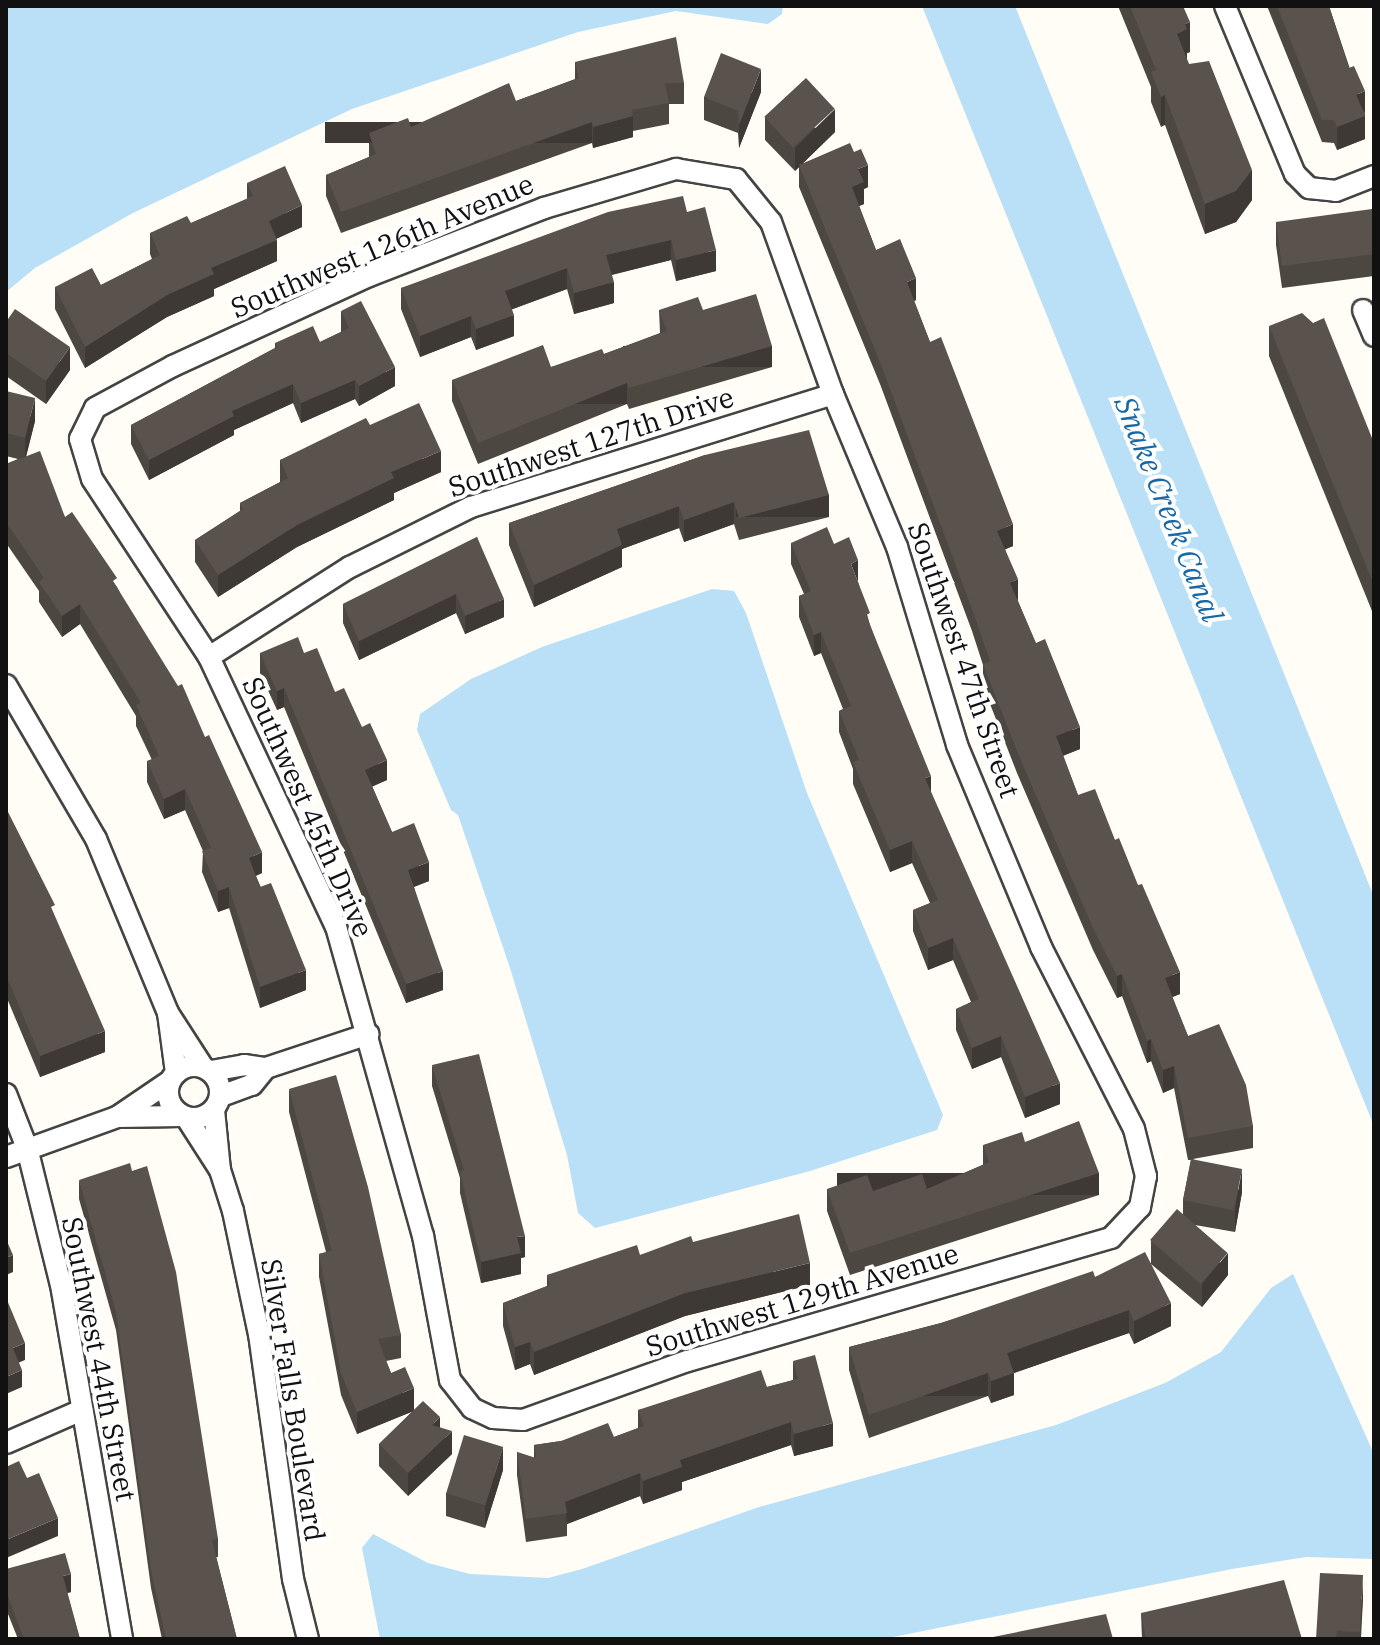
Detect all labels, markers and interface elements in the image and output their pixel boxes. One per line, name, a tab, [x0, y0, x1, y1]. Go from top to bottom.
street label: Southwest 126th Avenue	[226, 167, 538, 325]
street label: Southwest 127th Drive	[444, 380, 738, 504]
water label: Snake Creek Canal	[1107, 391, 1231, 627]
street label: Southwest 47th Street	[901, 518, 1027, 802]
street label: Southwest 45th Drive	[235, 672, 381, 942]
street label: Southwest 44th Street	[55, 1214, 143, 1504]
street label: Southwest 129th Avenue	[641, 1236, 963, 1364]
street label: Silver Falls Boulevard	[254, 1256, 332, 1544]

